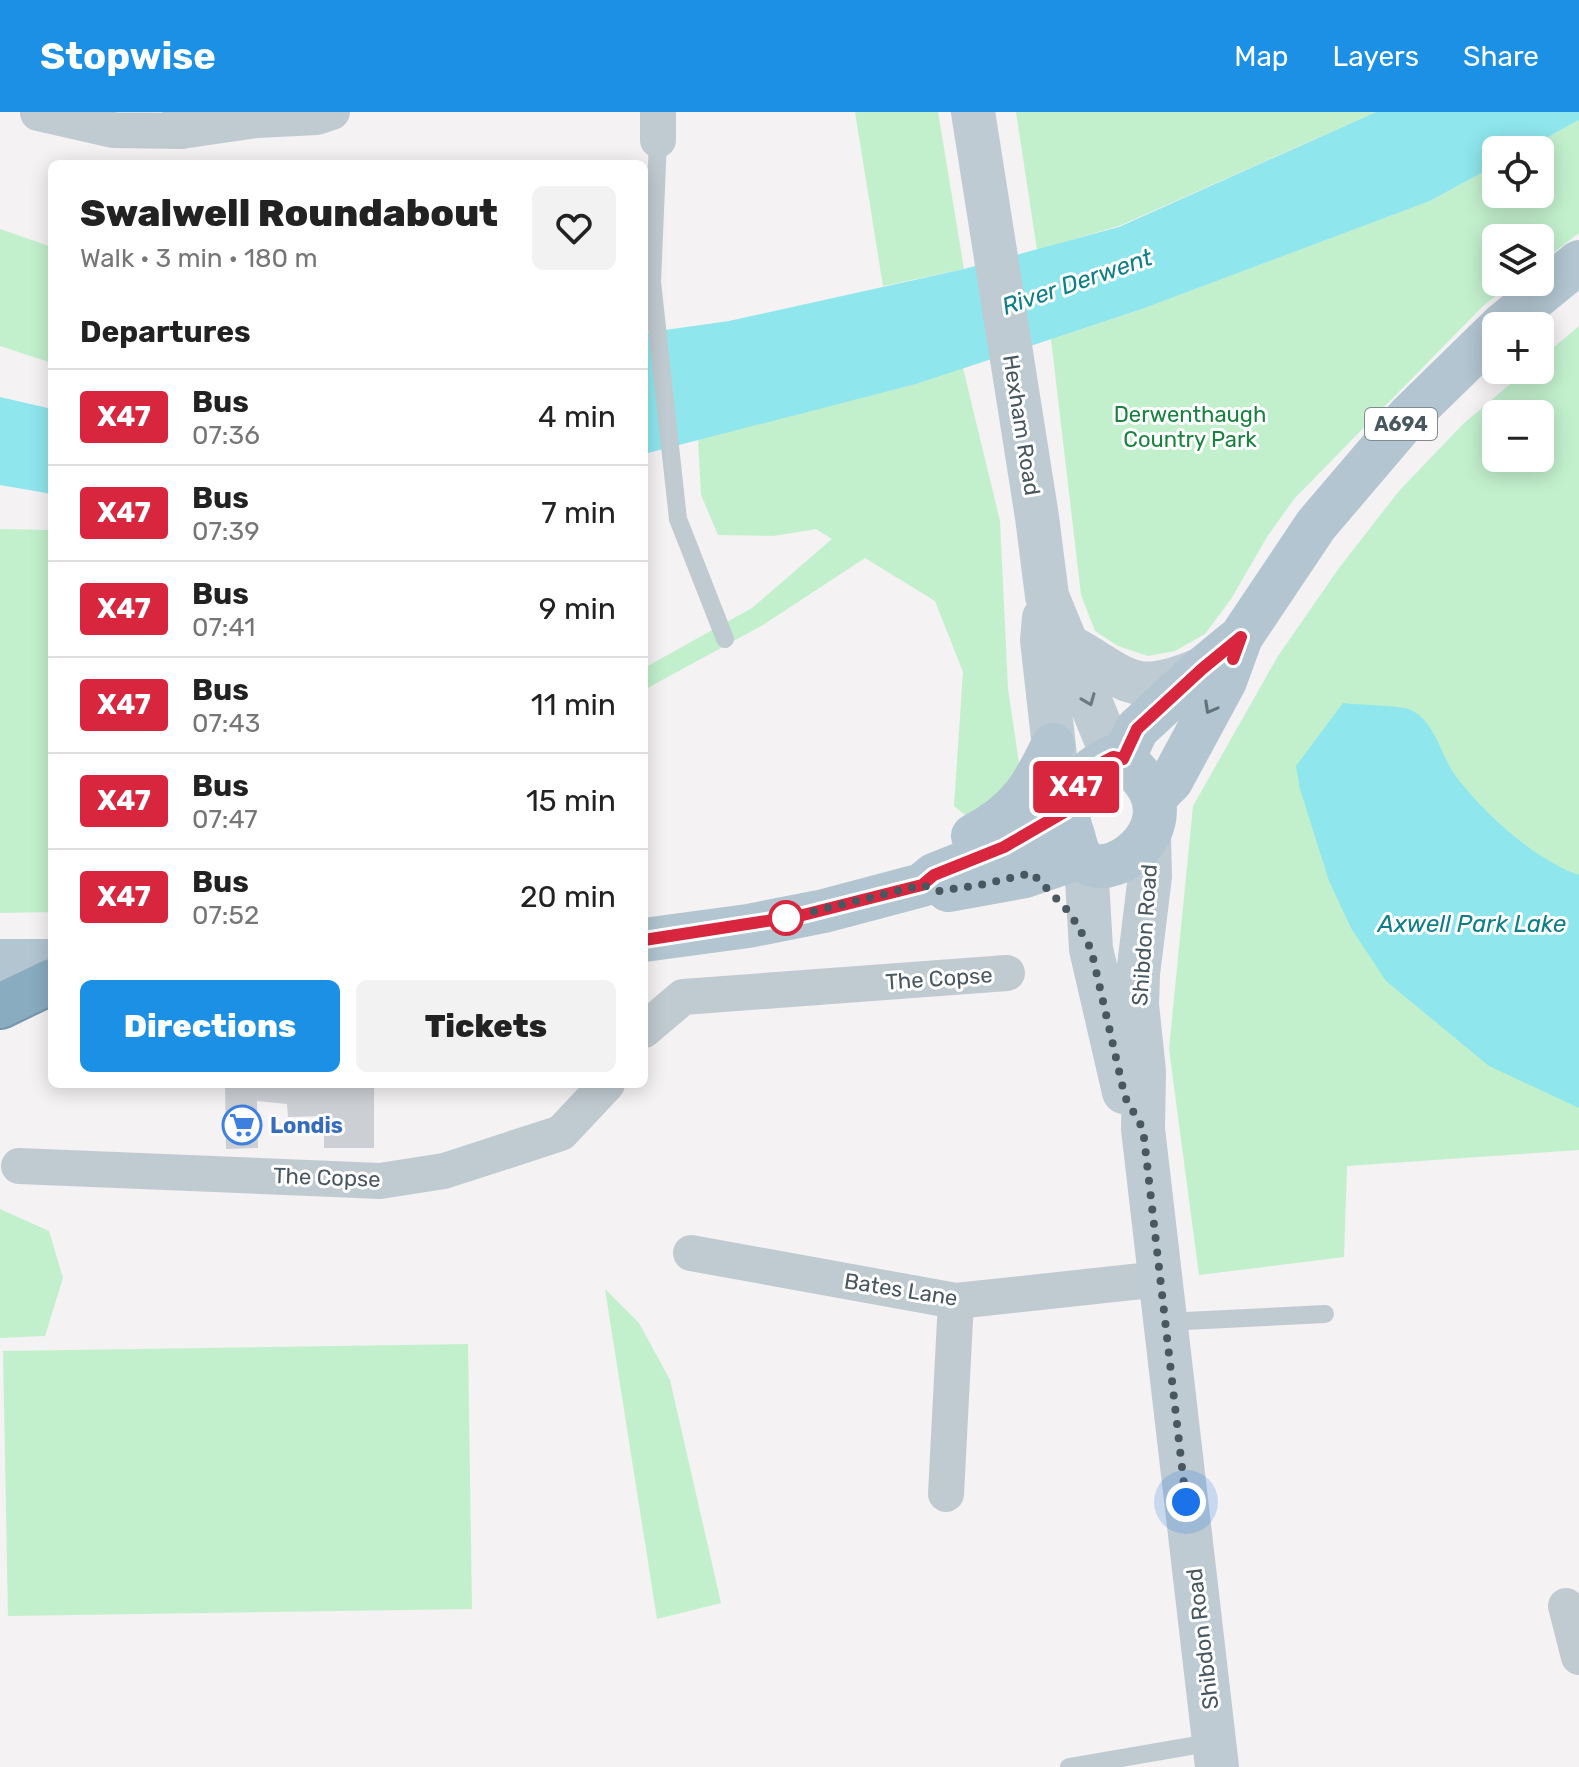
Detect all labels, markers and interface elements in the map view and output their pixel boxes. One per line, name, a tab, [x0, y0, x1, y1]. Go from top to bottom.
text: Stopwise	[40, 33, 216, 79]
text: Map	[1234, 40, 1289, 73]
text: Layers	[1333, 40, 1419, 73]
text: Share	[1463, 40, 1539, 73]
map controls	[1482, 136, 1554, 472]
button: locate	[1482, 136, 1554, 208]
button: heart	[532, 186, 616, 270]
text: Swalwell Roundabout	[80, 190, 498, 236]
button: layers	[1482, 224, 1554, 296]
text: Walk · 3 min · 180 m	[80, 243, 318, 274]
water label: River Derwent	[998, 243, 1157, 321]
button: +	[1482, 312, 1554, 384]
text: Departures	[80, 314, 251, 350]
street label: Hexham Road	[997, 353, 1046, 497]
text: Bus	[192, 384, 249, 420]
text: 4 min	[538, 399, 616, 435]
text: X47	[97, 400, 151, 433]
button: −	[1482, 400, 1554, 472]
park label: Derwenthaugh Country Park	[1114, 401, 1266, 453]
road number: A694	[1365, 408, 1437, 440]
text: 07:36	[192, 420, 260, 451]
text: Bus	[192, 480, 249, 516]
text: 7 min	[541, 495, 616, 531]
text: X47	[97, 496, 151, 529]
text: 07:39	[192, 516, 260, 547]
text: Bus	[192, 576, 249, 612]
text: 9 min	[539, 591, 616, 627]
text: X47	[97, 592, 151, 625]
text: 07:41	[192, 612, 255, 643]
text: Bus	[192, 672, 249, 708]
text: 11 min	[531, 687, 616, 723]
text: X47	[97, 688, 151, 721]
one-way arrow	[1079, 692, 1096, 706]
one-way arrow	[1204, 700, 1220, 714]
text: 07:43	[192, 708, 260, 739]
line badge: X47	[1030, 761, 1122, 813]
text: Bus	[192, 768, 249, 804]
text: X47	[1049, 770, 1103, 803]
text: 15 min	[526, 783, 616, 819]
text: X47	[97, 784, 151, 817]
text: 07:47	[192, 804, 258, 835]
street label: Shibdon Road	[1126, 863, 1163, 1007]
text: Bus	[192, 864, 249, 900]
text: 20 min	[520, 879, 616, 915]
text: X47	[97, 880, 151, 913]
text: 07:52	[192, 900, 259, 931]
unlabelled marker	[769, 901, 803, 935]
water label: Axwell Park Lake	[1376, 910, 1566, 938]
street label: The Copse	[885, 961, 994, 996]
button: Directions	[80, 980, 340, 1072]
button: Tickets	[356, 980, 616, 1072]
supermarket icon: Londis	[221, 1104, 263, 1146]
place label: Londis	[270, 1112, 343, 1139]
street label: The Copse	[273, 1162, 381, 1193]
street label: Bates Lane	[842, 1267, 960, 1312]
your location	[1166, 1482, 1206, 1522]
street label: Shibdon Road	[1180, 1567, 1225, 1711]

